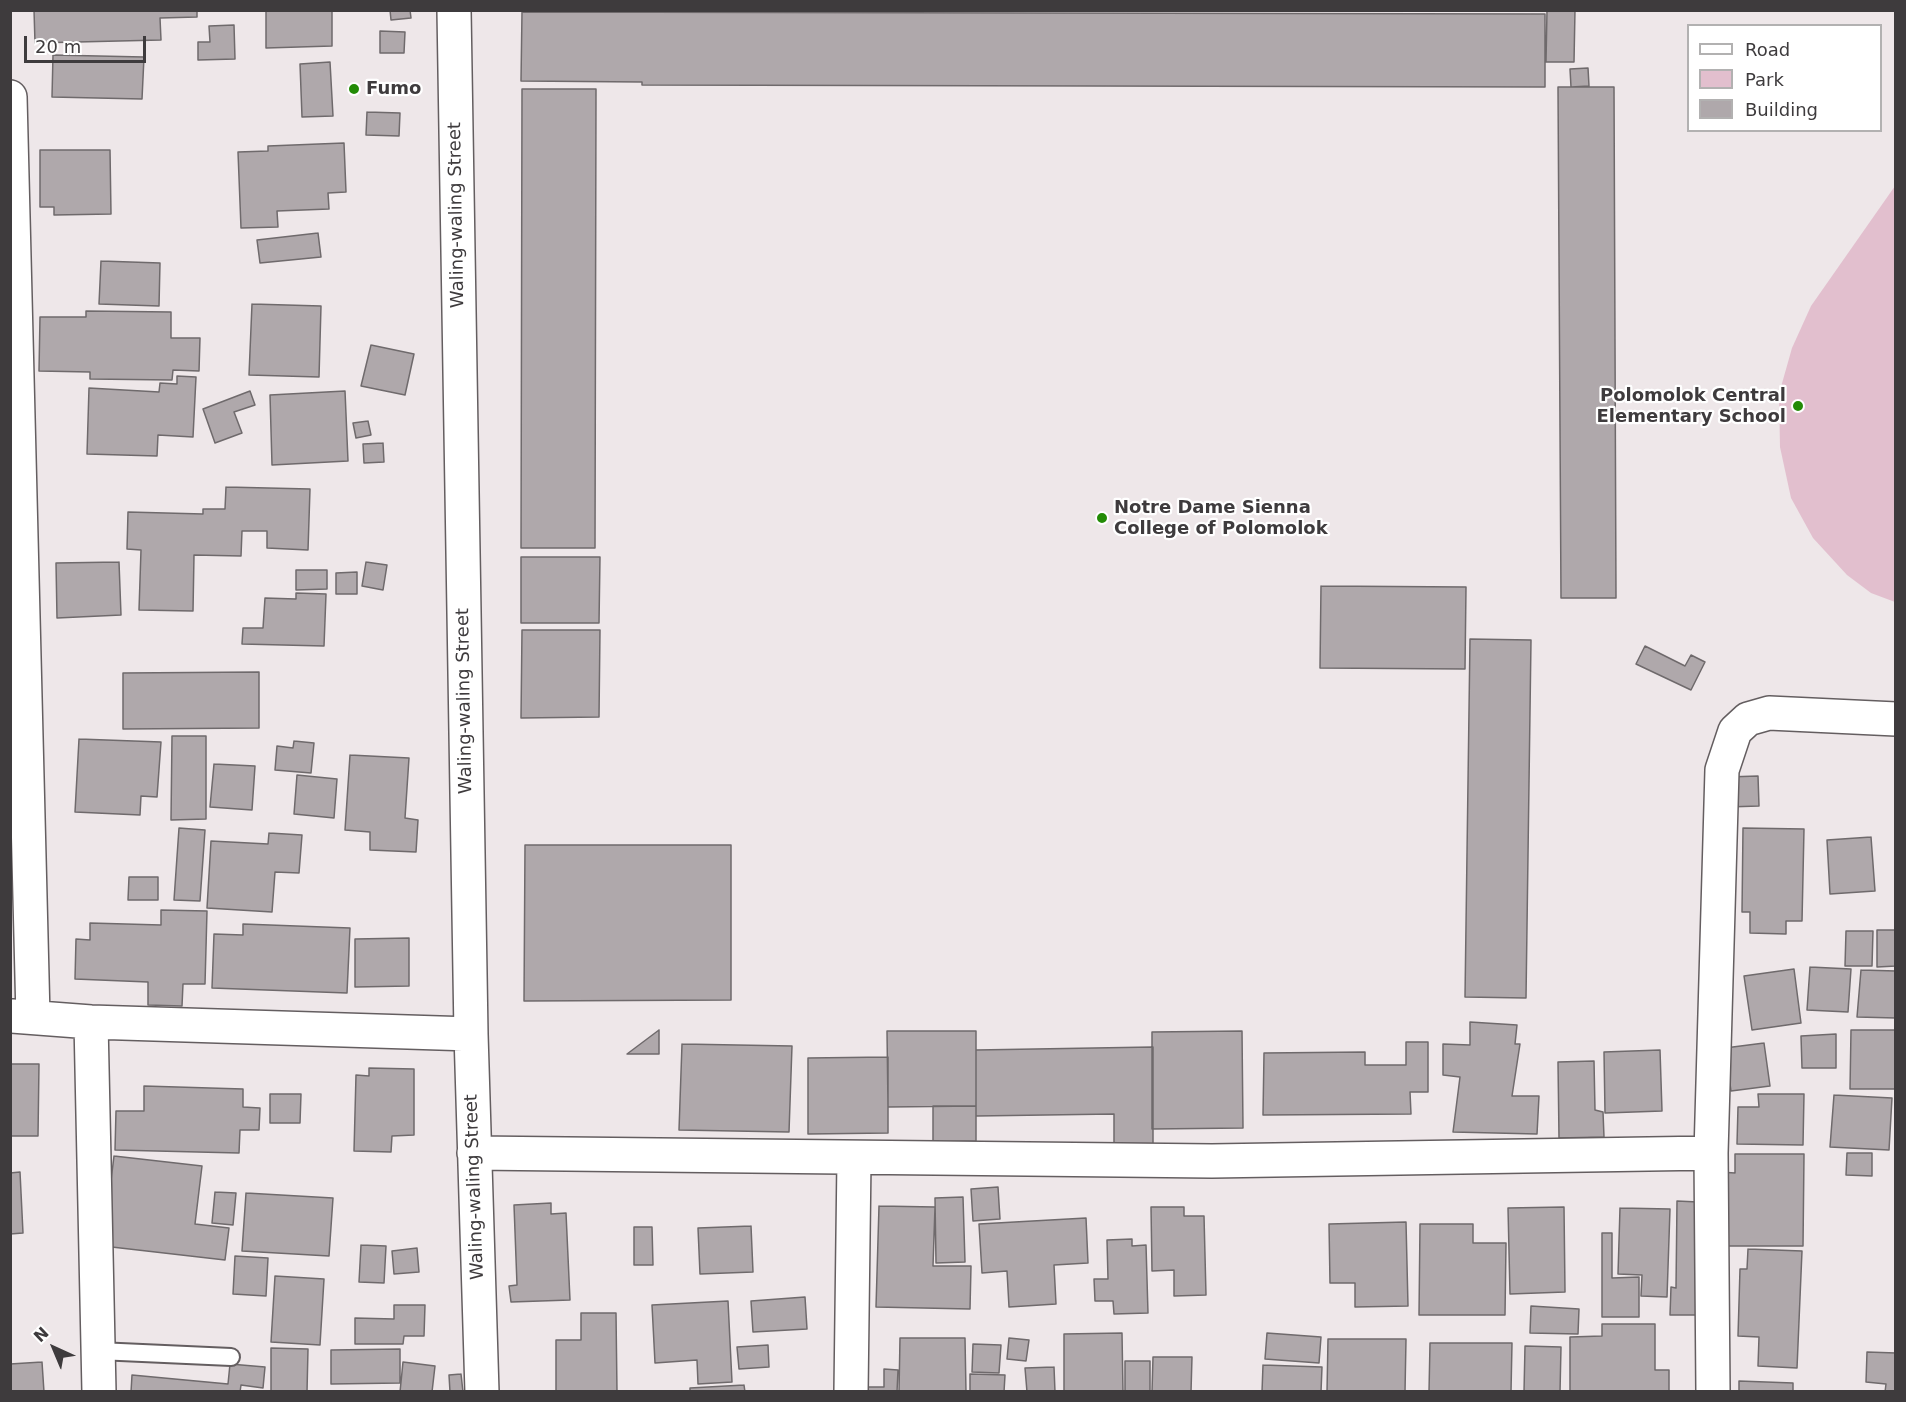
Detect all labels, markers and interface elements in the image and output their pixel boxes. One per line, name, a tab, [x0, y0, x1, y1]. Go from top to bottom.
scale bar	[27, 24, 148, 62]
legend	[1687, 24, 1882, 132]
text: 20 m	[35, 36, 81, 57]
text: Road	[1745, 39, 1790, 60]
text: Park	[1745, 69, 1784, 90]
place label: Fumo	[366, 78, 421, 100]
marker: Fumo	[347, 82, 361, 96]
text: Building	[1745, 99, 1818, 120]
street label: Waling-waling Street	[445, 122, 469, 308]
place label: Polomolok Central Elementary School	[1597, 385, 1786, 428]
marker: Polomolok Central Elementary School	[1791, 399, 1805, 413]
place label: Notre Dame Sienna College of Polomolok	[1114, 497, 1328, 540]
marker: Notre Dame Sienna College of Polomolok	[1095, 511, 1109, 525]
street label: Waling-waling Street	[453, 608, 477, 794]
street label: Waling-waling Street	[461, 1094, 489, 1280]
north arrow	[24, 1318, 84, 1378]
text: N	[30, 1323, 53, 1346]

